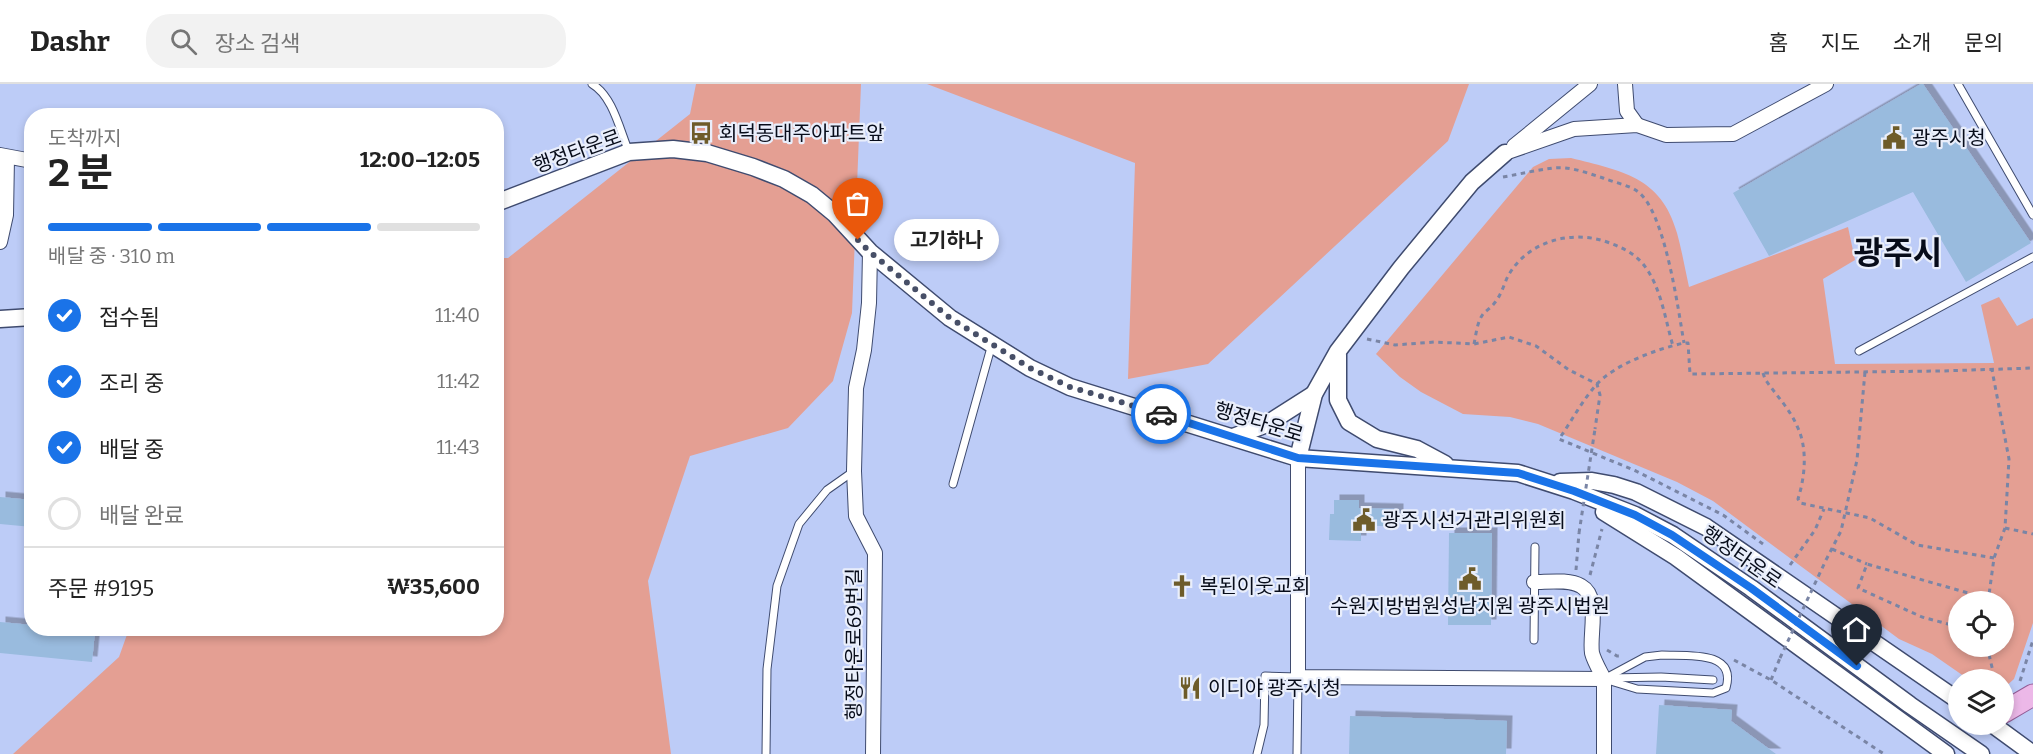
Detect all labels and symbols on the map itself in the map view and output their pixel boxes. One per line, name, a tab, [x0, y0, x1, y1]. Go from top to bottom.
bus stop icon: 회덕동대주아파트앞	[688, 120, 714, 146]
place label: 회덕동대주아파트앞	[719, 121, 885, 145]
street label: 행정타운로	[530, 124, 624, 178]
public building icon: 광주시청	[1881, 125, 1907, 151]
place label: 광주시청	[1912, 126, 1986, 150]
pin	[832, 178, 883, 240]
callout: 고기하나	[894, 219, 999, 261]
district label: 광주시	[1854, 234, 1942, 272]
courier	[1131, 384, 1191, 444]
street label: 행정타운로	[1212, 397, 1306, 447]
public building icon: 광주시선거관리위원회	[1351, 507, 1377, 533]
place label: 광주시선거관리위원회	[1382, 508, 1566, 532]
street label: 행정타운로	[1697, 521, 1787, 593]
public building icon: 수원지방법원성남지원 광주시법원	[1457, 566, 1483, 592]
street label: 행정타운로69번길	[842, 568, 866, 720]
church icon: 복된이웃교회	[1169, 573, 1195, 599]
place label: 복된이웃교회	[1200, 574, 1310, 598]
place label: 수원지방법원성남지원 광주시법원	[1330, 594, 1610, 618]
pin	[1831, 604, 1882, 666]
restaurant icon: 이디야 광주시청	[1177, 675, 1203, 701]
place label: 이디야 광주시청	[1208, 676, 1341, 700]

